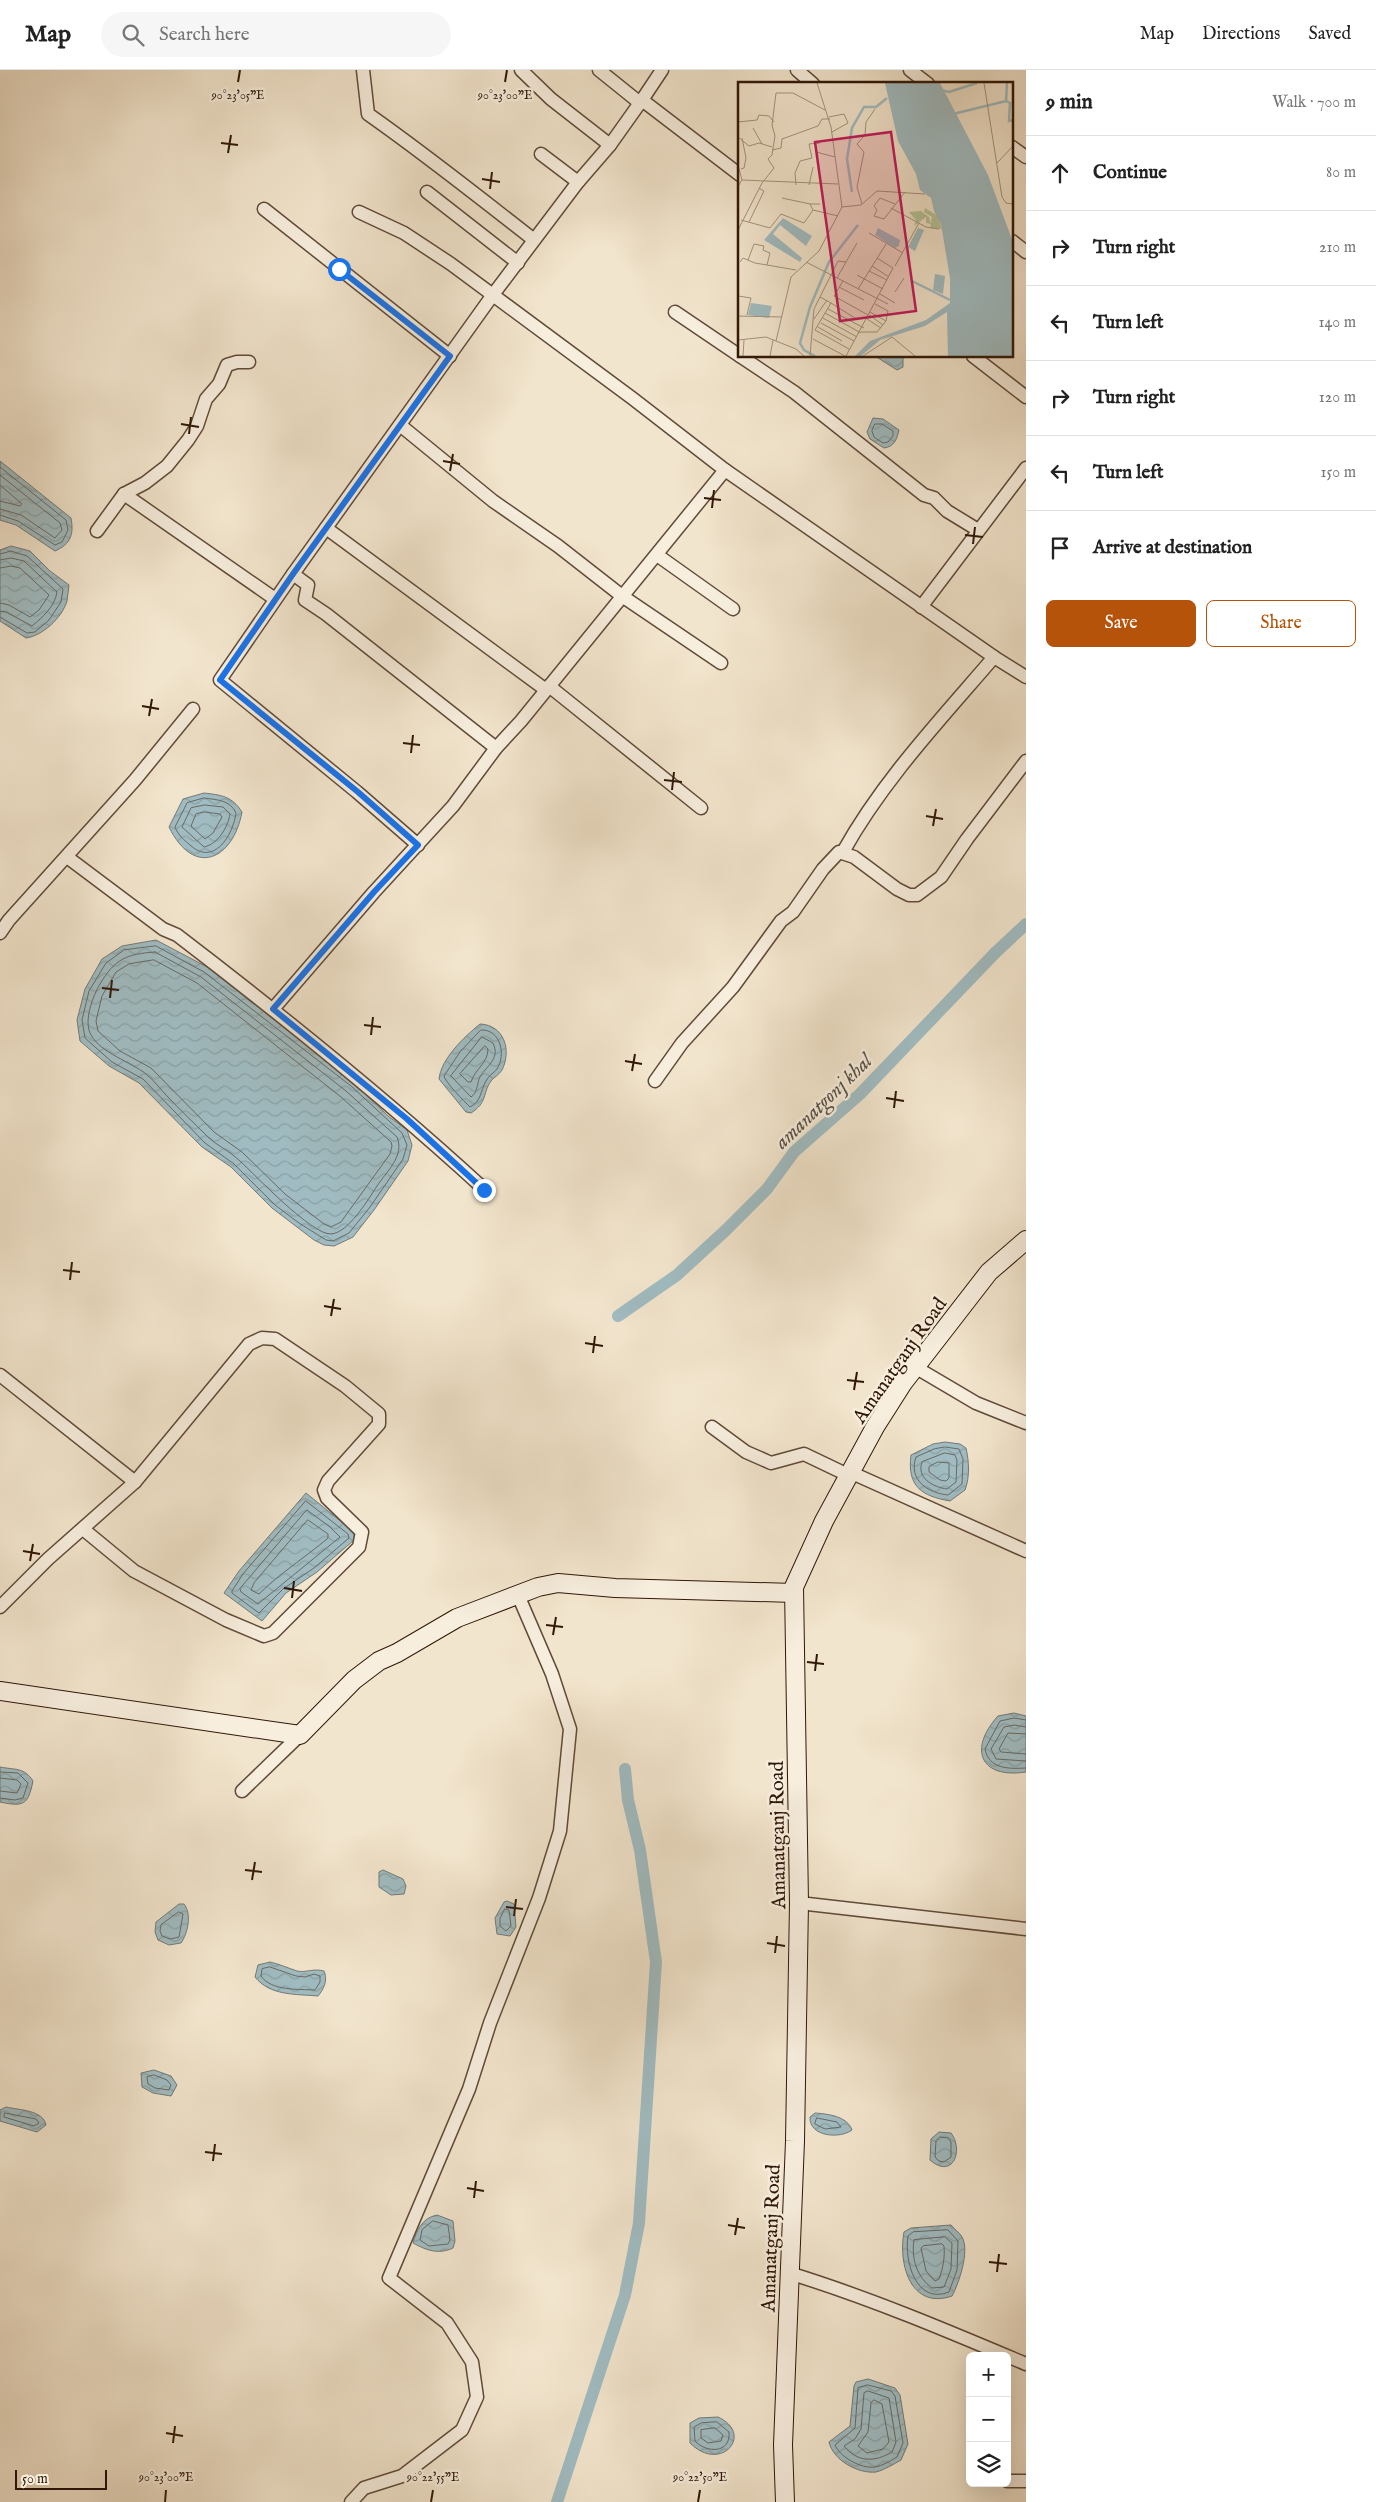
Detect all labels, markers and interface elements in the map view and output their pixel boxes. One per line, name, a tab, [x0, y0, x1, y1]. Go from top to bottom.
search box	[101, 12, 451, 57]
text: Map	[25, 19, 71, 50]
icon: search	[119, 21, 147, 49]
text: Search here	[159, 23, 250, 47]
text: Map	[1140, 23, 1174, 46]
text: Directions	[1202, 23, 1280, 46]
text: Saved	[1308, 23, 1351, 46]
inset map	[738, 82, 1014, 358]
text: 90°23'05"E	[211, 88, 264, 103]
text: 90°23'00"E	[477, 88, 532, 103]
text: 9 min	[1046, 89, 1093, 116]
text: Walk · 700 m	[1272, 93, 1356, 113]
icon: ahead	[1046, 159, 1074, 187]
text: Continue	[1093, 161, 1167, 185]
text: 80 m	[1326, 163, 1356, 183]
icon: right	[1046, 234, 1074, 262]
text: Turn right	[1093, 236, 1175, 260]
text: 210 m	[1319, 238, 1356, 258]
route start	[328, 258, 351, 281]
icon: left	[1046, 309, 1074, 337]
text: Turn left	[1093, 311, 1164, 335]
text: 140 m	[1318, 313, 1356, 333]
icon: right	[1046, 384, 1074, 412]
text: Turn right	[1093, 386, 1175, 410]
text: 120 m	[1319, 388, 1356, 408]
icon: left	[1046, 459, 1074, 487]
text: Turn left	[1093, 461, 1164, 485]
text: 150 m	[1321, 463, 1356, 483]
icon: arrive	[1046, 534, 1074, 562]
text: Arrive at destination	[1093, 536, 1252, 560]
button: Save	[1046, 600, 1196, 647]
button: Share	[1206, 600, 1356, 647]
water label: amanatgonj khal	[769, 1047, 880, 1156]
route end	[473, 1179, 496, 1202]
street label: Amanatganj Road	[847, 1293, 953, 1430]
street label: Amanatganj Road	[765, 1760, 792, 1910]
street label: Amanatganj Road	[756, 2163, 787, 2314]
map controls	[966, 2352, 1011, 2487]
button: +	[966, 2352, 1011, 2397]
button: −	[966, 2397, 1011, 2442]
button: layers	[966, 2442, 1011, 2487]
scale bar	[15, 2467, 108, 2490]
text: 50 m	[22, 2470, 48, 2488]
text: 90°23'00"E	[138, 2470, 193, 2485]
text: 90°22'55"E	[406, 2470, 459, 2485]
text: 90°22'50"E	[672, 2470, 727, 2485]

